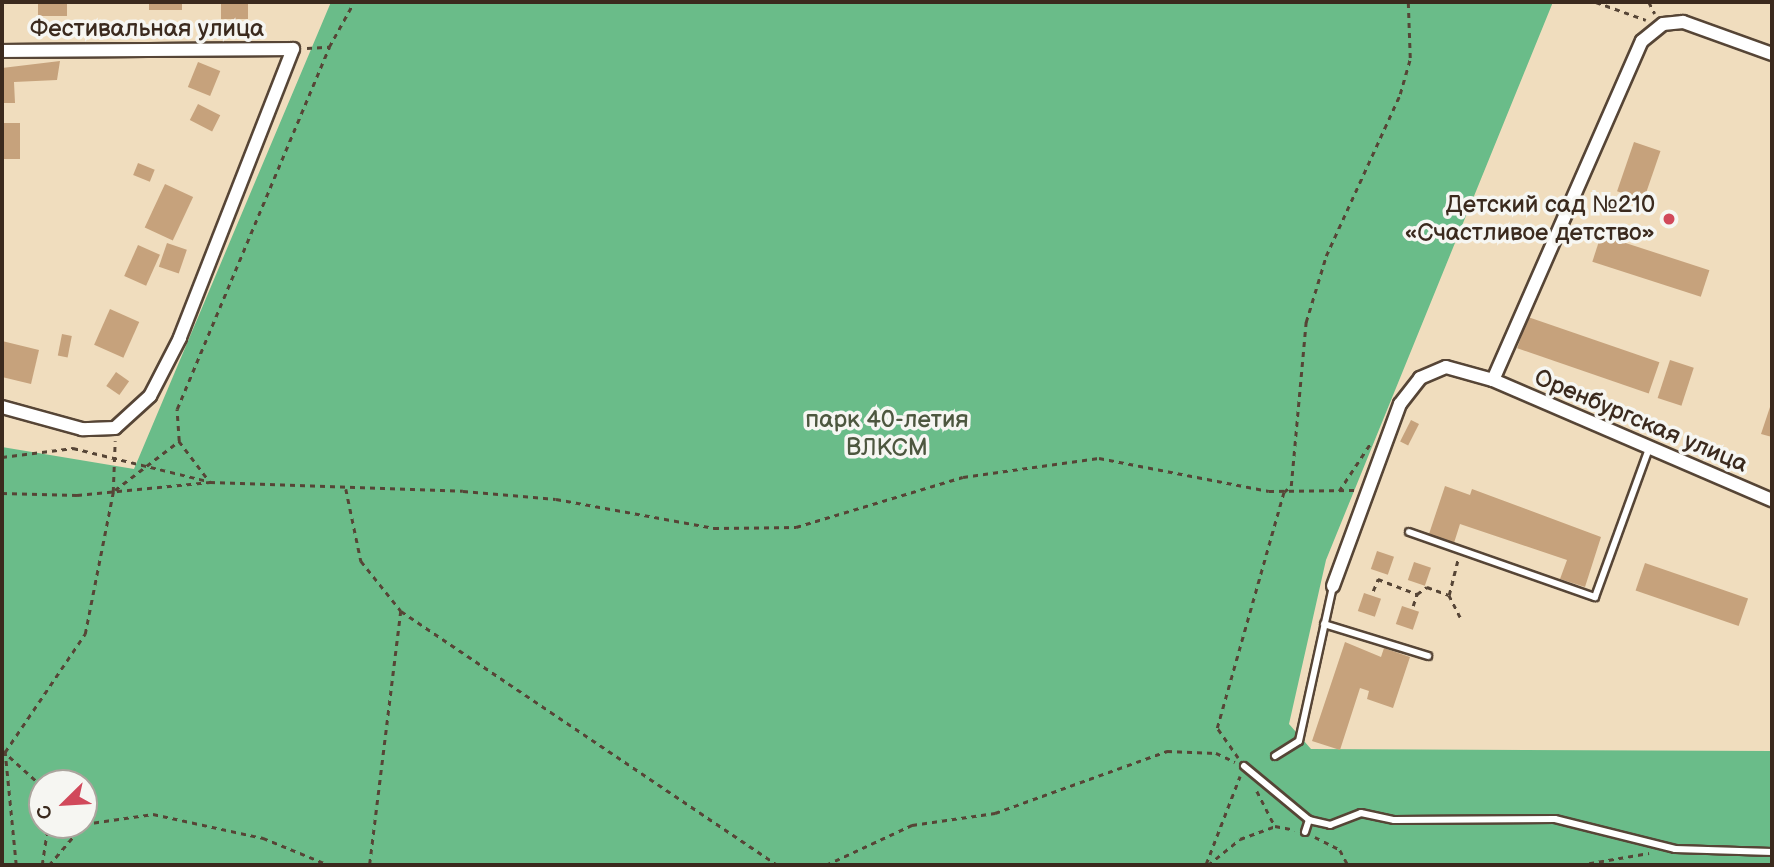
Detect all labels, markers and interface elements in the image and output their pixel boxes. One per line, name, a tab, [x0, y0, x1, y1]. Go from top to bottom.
street label: Фестивальная улица	[30, 15, 264, 43]
place label: Детский сад №210 «Счастливое детство»	[1405, 191, 1655, 247]
marker: Детский сад №210 «Счастливое детство»	[1661, 211, 1677, 227]
street label: Оренбургская улица	[1530, 363, 1752, 479]
park label: парк 40-летия ВЛКСМ	[805, 406, 969, 462]
north arrow	[28, 769, 98, 839]
text: С	[32, 801, 58, 823]

